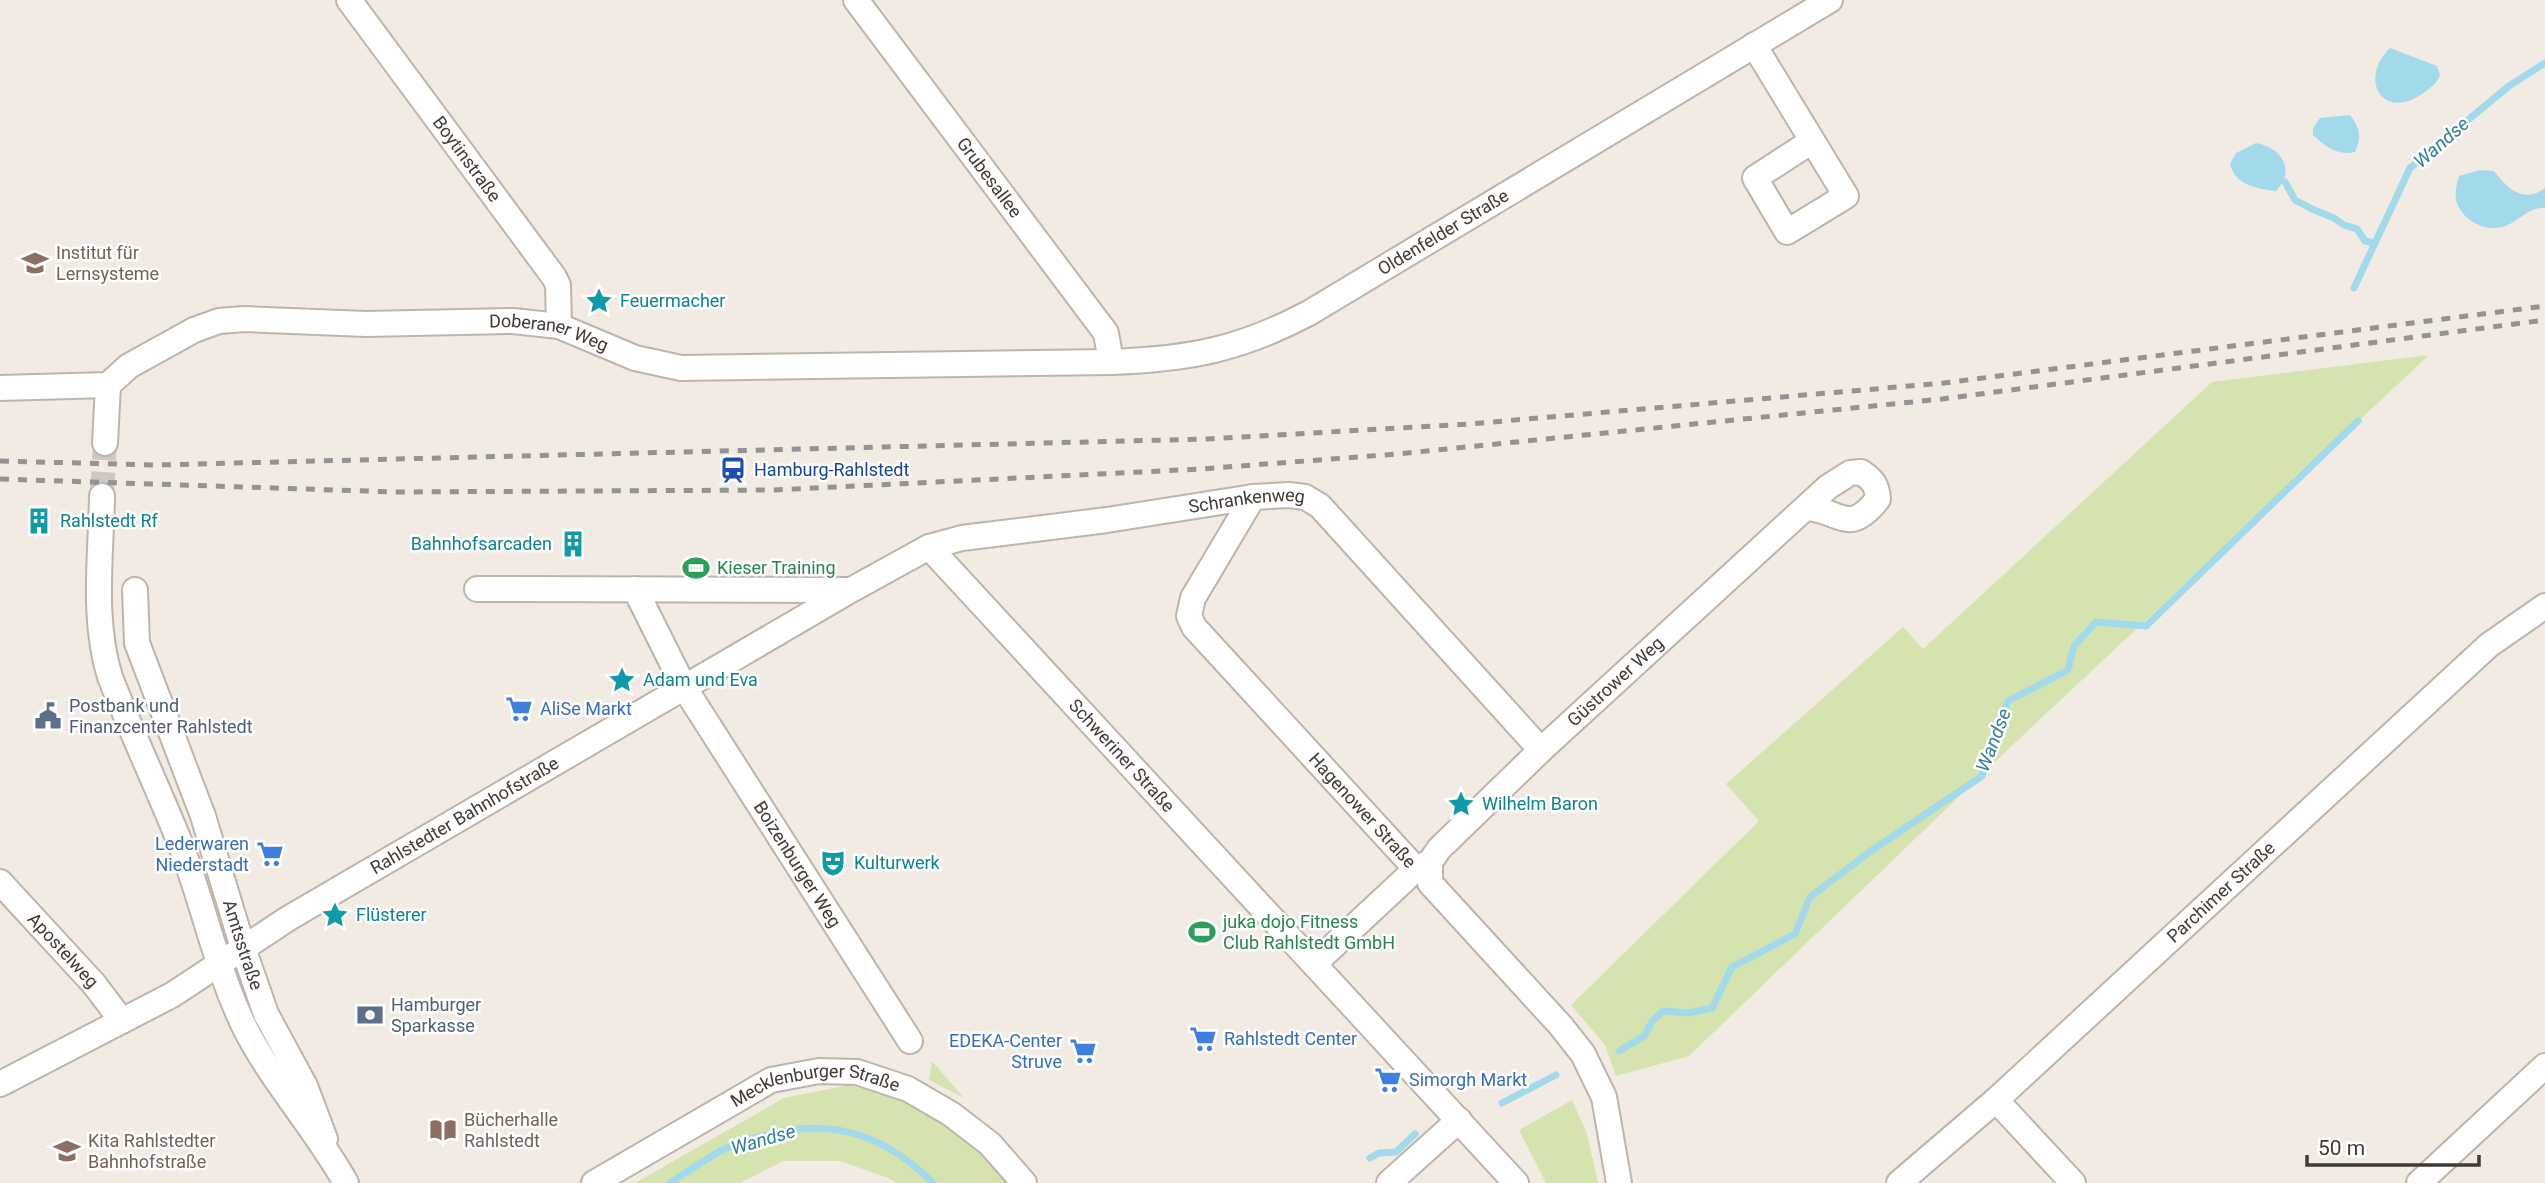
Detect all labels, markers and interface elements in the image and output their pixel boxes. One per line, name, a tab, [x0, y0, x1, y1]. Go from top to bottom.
street label: Boytinstraße	[429, 112, 506, 206]
water label: Wandse	[2409, 112, 2474, 173]
street label: Grubesallee	[953, 133, 1027, 222]
street label: Oldenfelder Straße	[1374, 185, 1512, 279]
place label: Institut für Lernsysteme	[56, 242, 159, 284]
school or university icon: Institut für Lernsysteme	[20, 248, 50, 278]
place icon: Feuermacher	[584, 286, 614, 316]
place label: Feuermacher	[620, 290, 725, 311]
street label: Doberaner Weg	[489, 310, 612, 356]
station icon: Hamburg-Rahlstedt	[718, 455, 748, 485]
place label: Hamburg-Rahlstedt	[754, 459, 910, 480]
street label: Schrankenweg	[1187, 484, 1306, 517]
building icon: Rahlstedt Rf	[24, 506, 54, 536]
place label: Rahlstedt Rf	[60, 510, 158, 531]
building icon: Bahnhofsarcaden	[558, 529, 588, 559]
place label: Bahnhofsarcaden	[411, 533, 552, 554]
sports icon: Kieser Training	[681, 553, 711, 583]
place label: Kieser Training	[717, 557, 836, 578]
street label: Güstrower Weg	[1563, 632, 1667, 731]
place icon: Adam und Eva	[607, 665, 637, 695]
place label: Adam und Eva	[643, 669, 758, 690]
supermarket icon: AliSe Markt	[504, 694, 534, 724]
place label: Postbank und Finanzcenter Rahlstedt	[69, 695, 253, 737]
street label: Schweriner Straße	[1065, 695, 1179, 816]
place label: AliSe Markt	[540, 698, 632, 719]
public building icon: Postbank und Finanzcenter Rahlstedt	[33, 701, 63, 731]
water label: Wandse	[1971, 705, 2016, 775]
street label: Hagenower Straße	[1305, 748, 1421, 872]
street label: Rahlstedter Bahnhofstraße	[366, 752, 562, 878]
place icon: Wilhelm Baron	[1446, 789, 1476, 819]
place label: Wilhelm Baron	[1482, 793, 1598, 814]
street label: Boizenburger Weg	[750, 797, 846, 931]
place label: Lederwaren Niederstadt	[155, 833, 249, 875]
street label: Parchimer Straße	[2163, 837, 2279, 947]
supermarket icon: Lederwaren Niederstadt	[255, 839, 285, 869]
theatre icon: Kulturwerk	[818, 848, 848, 878]
place label: Kulturwerk	[854, 852, 941, 873]
street label: Amtsstraße	[219, 897, 268, 993]
place icon: Flüsterer	[320, 900, 350, 930]
place label: Flüsterer	[356, 904, 427, 925]
street label: Apostelweg	[24, 908, 103, 992]
place label: juka dojo Fitness Club Rahlstedt GmbH	[1222, 911, 1395, 953]
sports icon: juka dojo Fitness Club Rahlstedt GmbH	[1187, 917, 1217, 947]
place label: Hamburger Sparkasse	[391, 994, 481, 1036]
bank icon: Hamburger Sparkasse	[355, 1000, 385, 1030]
supermarket icon: Rahlstedt Center	[1188, 1024, 1218, 1054]
place label: Rahlstedt Center	[1224, 1028, 1357, 1049]
place label: EDEKA-Center Struve	[949, 1030, 1062, 1072]
supermarket icon: EDEKA-Center Struve	[1068, 1036, 1098, 1066]
street label: Mecklenburger Straße	[727, 1060, 903, 1111]
supermarket icon: Simorgh Markt	[1373, 1065, 1403, 1095]
place label: Simorgh Markt	[1409, 1069, 1527, 1090]
place label: Bücherhalle Rahlstedt	[464, 1109, 558, 1151]
library icon: Bücherhalle Rahlstedt	[428, 1115, 458, 1145]
water label: Wandse	[728, 1119, 798, 1160]
scale bar	[2307, 1124, 2478, 1168]
place label: Kita Rahlstedter Bahnhofstraße	[88, 1130, 215, 1172]
school or university icon: Kita Rahlstedter Bahnhofstraße	[52, 1136, 82, 1166]
text: 50 m	[2318, 1136, 2365, 1160]

